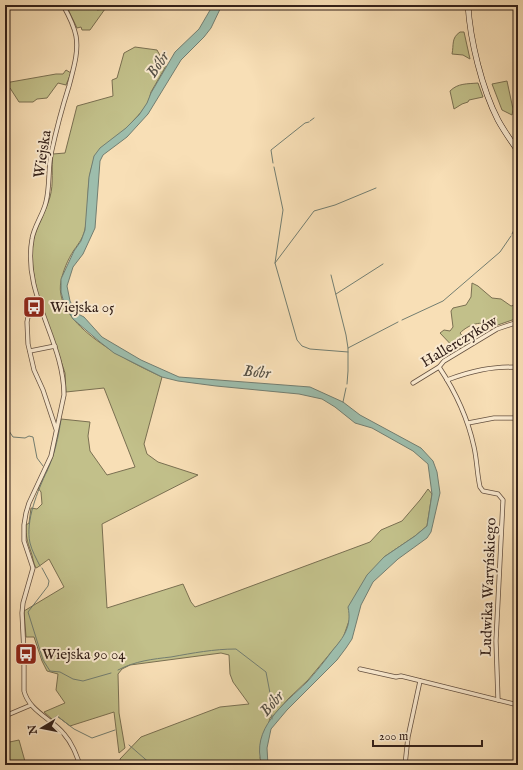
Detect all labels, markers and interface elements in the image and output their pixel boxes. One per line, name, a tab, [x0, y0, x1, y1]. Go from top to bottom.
water label: Bóbr	[143, 47, 175, 82]
street label: Wiejska	[29, 128, 56, 180]
bus stop icon: Wiejska 05	[21, 294, 47, 320]
place label: Wiejska 05	[50, 298, 115, 317]
street label: Hallerczyków	[417, 311, 502, 372]
water label: Bóbr	[242, 362, 273, 384]
street label: Ludwika Waryńskiego	[477, 517, 500, 657]
bus stop icon: Wiejska 90 04	[13, 641, 39, 667]
place label: Wiejska 90 04	[42, 645, 126, 664]
water label: Bóbr	[256, 686, 290, 721]
north arrow	[22, 708, 62, 748]
scale bar	[373, 722, 482, 748]
text: N	[25, 723, 41, 736]
text: 200 m	[379, 729, 408, 744]

